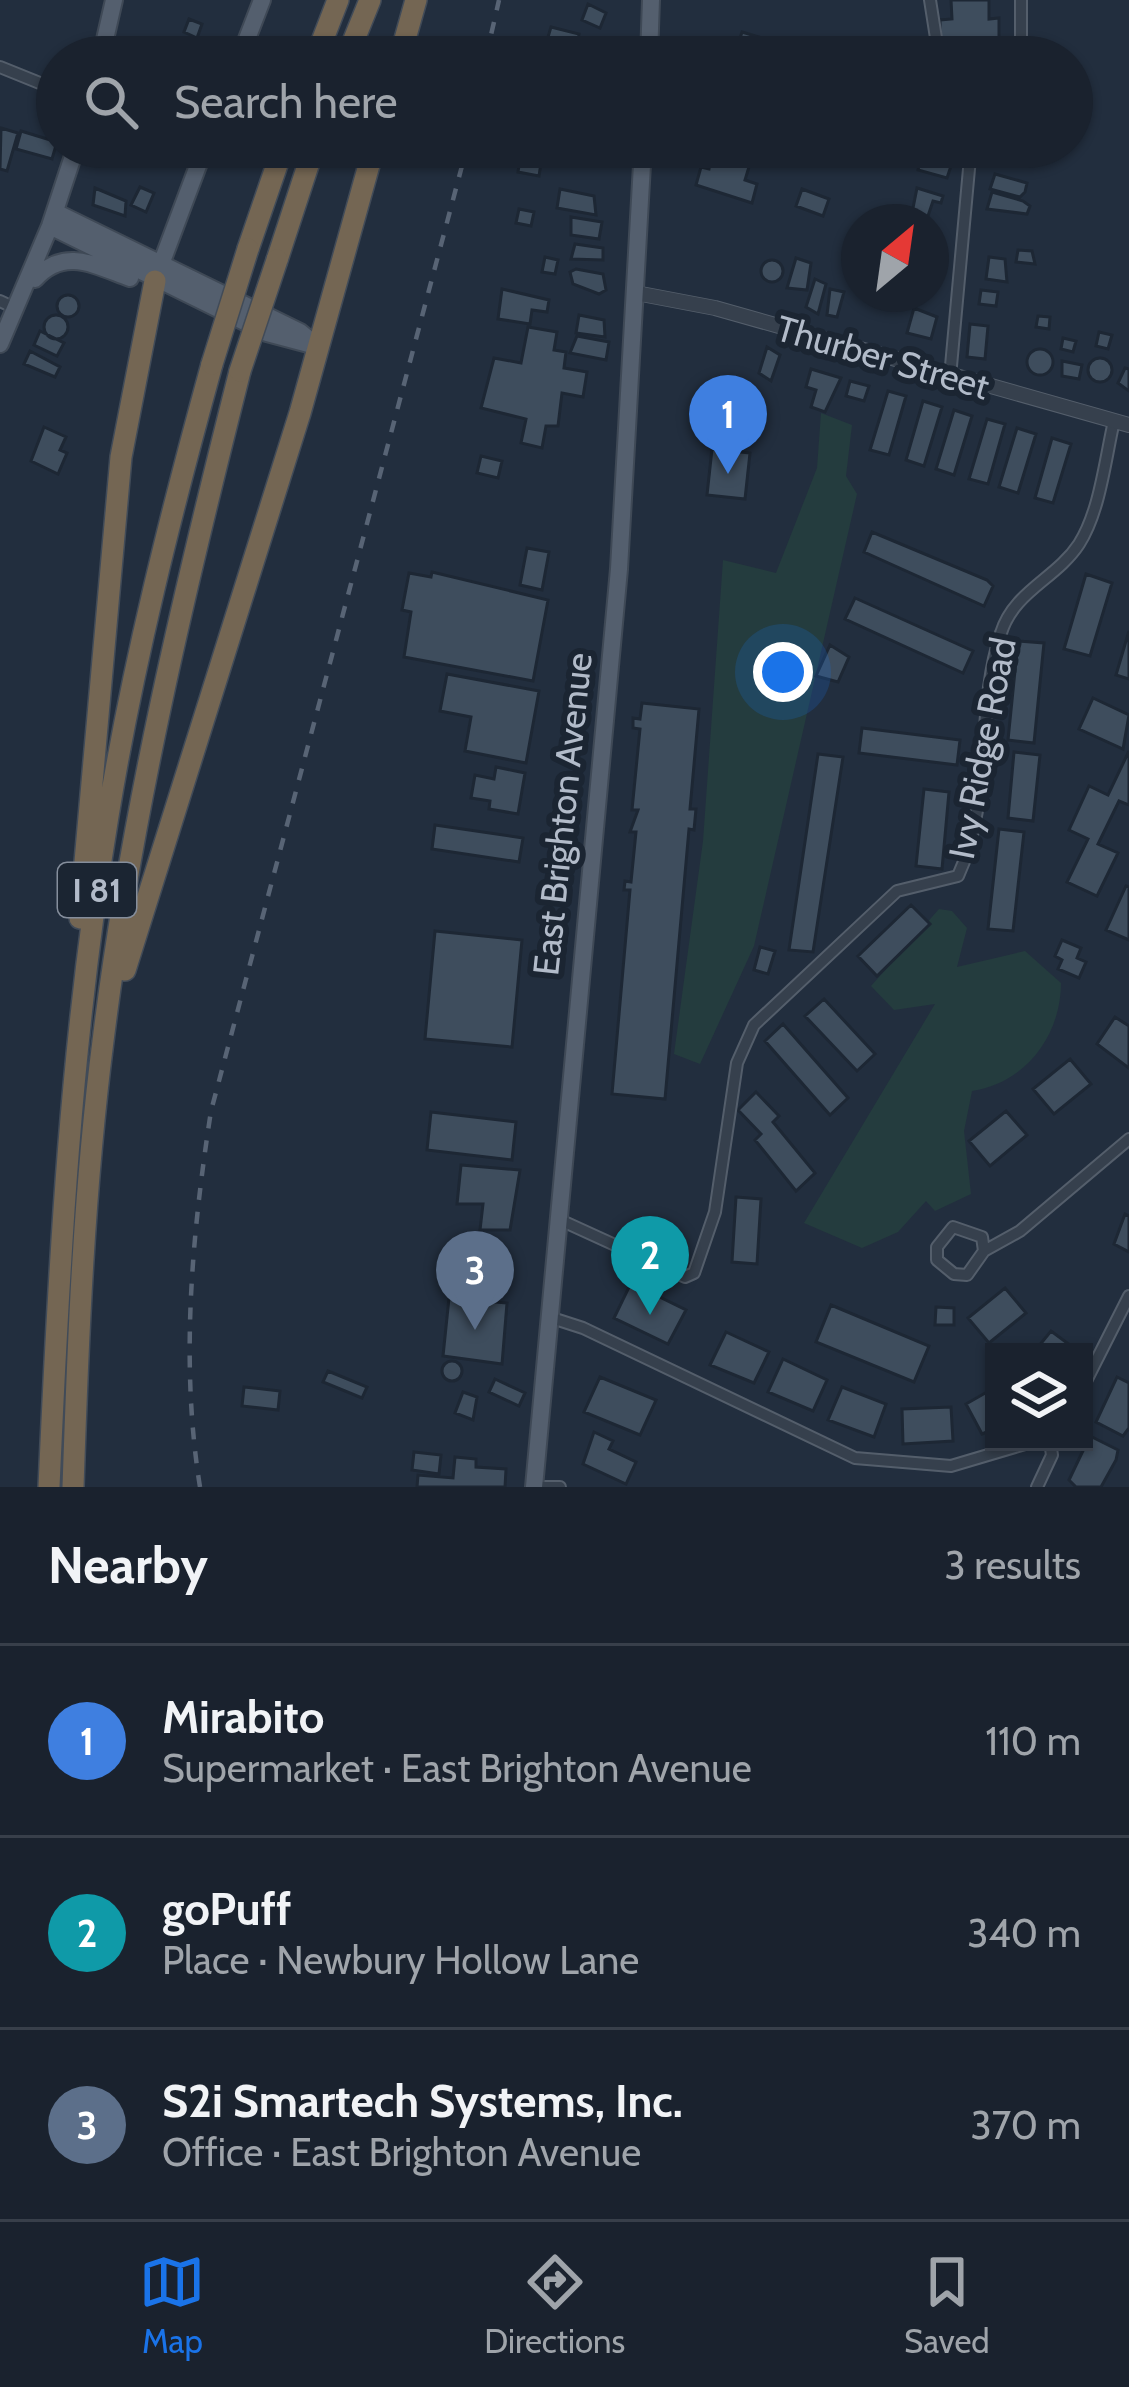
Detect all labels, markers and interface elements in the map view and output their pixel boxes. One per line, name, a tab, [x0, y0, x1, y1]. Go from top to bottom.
search box	[36, 36, 1093, 168]
icon: search	[78, 69, 144, 135]
text: Search here	[174, 75, 398, 129]
north arrow	[841, 204, 949, 312]
street label: Thurber Street	[772, 306, 994, 408]
pin: 1	[689, 375, 767, 474]
street label: Ivy Ridge Road	[939, 634, 1025, 862]
your location	[753, 642, 813, 702]
street label: East Brighton Avenue	[523, 651, 601, 977]
road number: I 81	[58, 863, 136, 917]
pin: 2	[611, 1216, 689, 1315]
pin: 3	[436, 1231, 514, 1330]
map controls	[985, 1343, 1093, 1451]
button: layers	[985, 1343, 1093, 1451]
text: Nearby	[48, 1534, 208, 1596]
text: 3 results	[944, 1541, 1081, 1589]
text: Mirabito	[162, 1690, 324, 1744]
text: 1	[80, 1717, 94, 1765]
text: 110 m	[985, 1717, 1081, 1765]
text: Supermarket · East Brighton Avenue	[162, 1744, 752, 1792]
text: goPuff	[162, 1882, 291, 1936]
text: 2	[77, 1909, 97, 1957]
text: 340 m	[967, 1909, 1081, 1957]
text: Place · Newbury Hollow Lane	[162, 1936, 639, 1984]
text: S2i Smartech Systems, Inc.	[162, 2074, 683, 2128]
text: 3	[76, 2101, 98, 2149]
text: 370 m	[970, 2101, 1081, 2149]
text: Office · East Brighton Avenue	[162, 2128, 641, 2176]
tab: Map	[139, 2249, 205, 2361]
tab: Directions	[484, 2249, 625, 2361]
tab: Saved	[904, 2249, 990, 2361]

